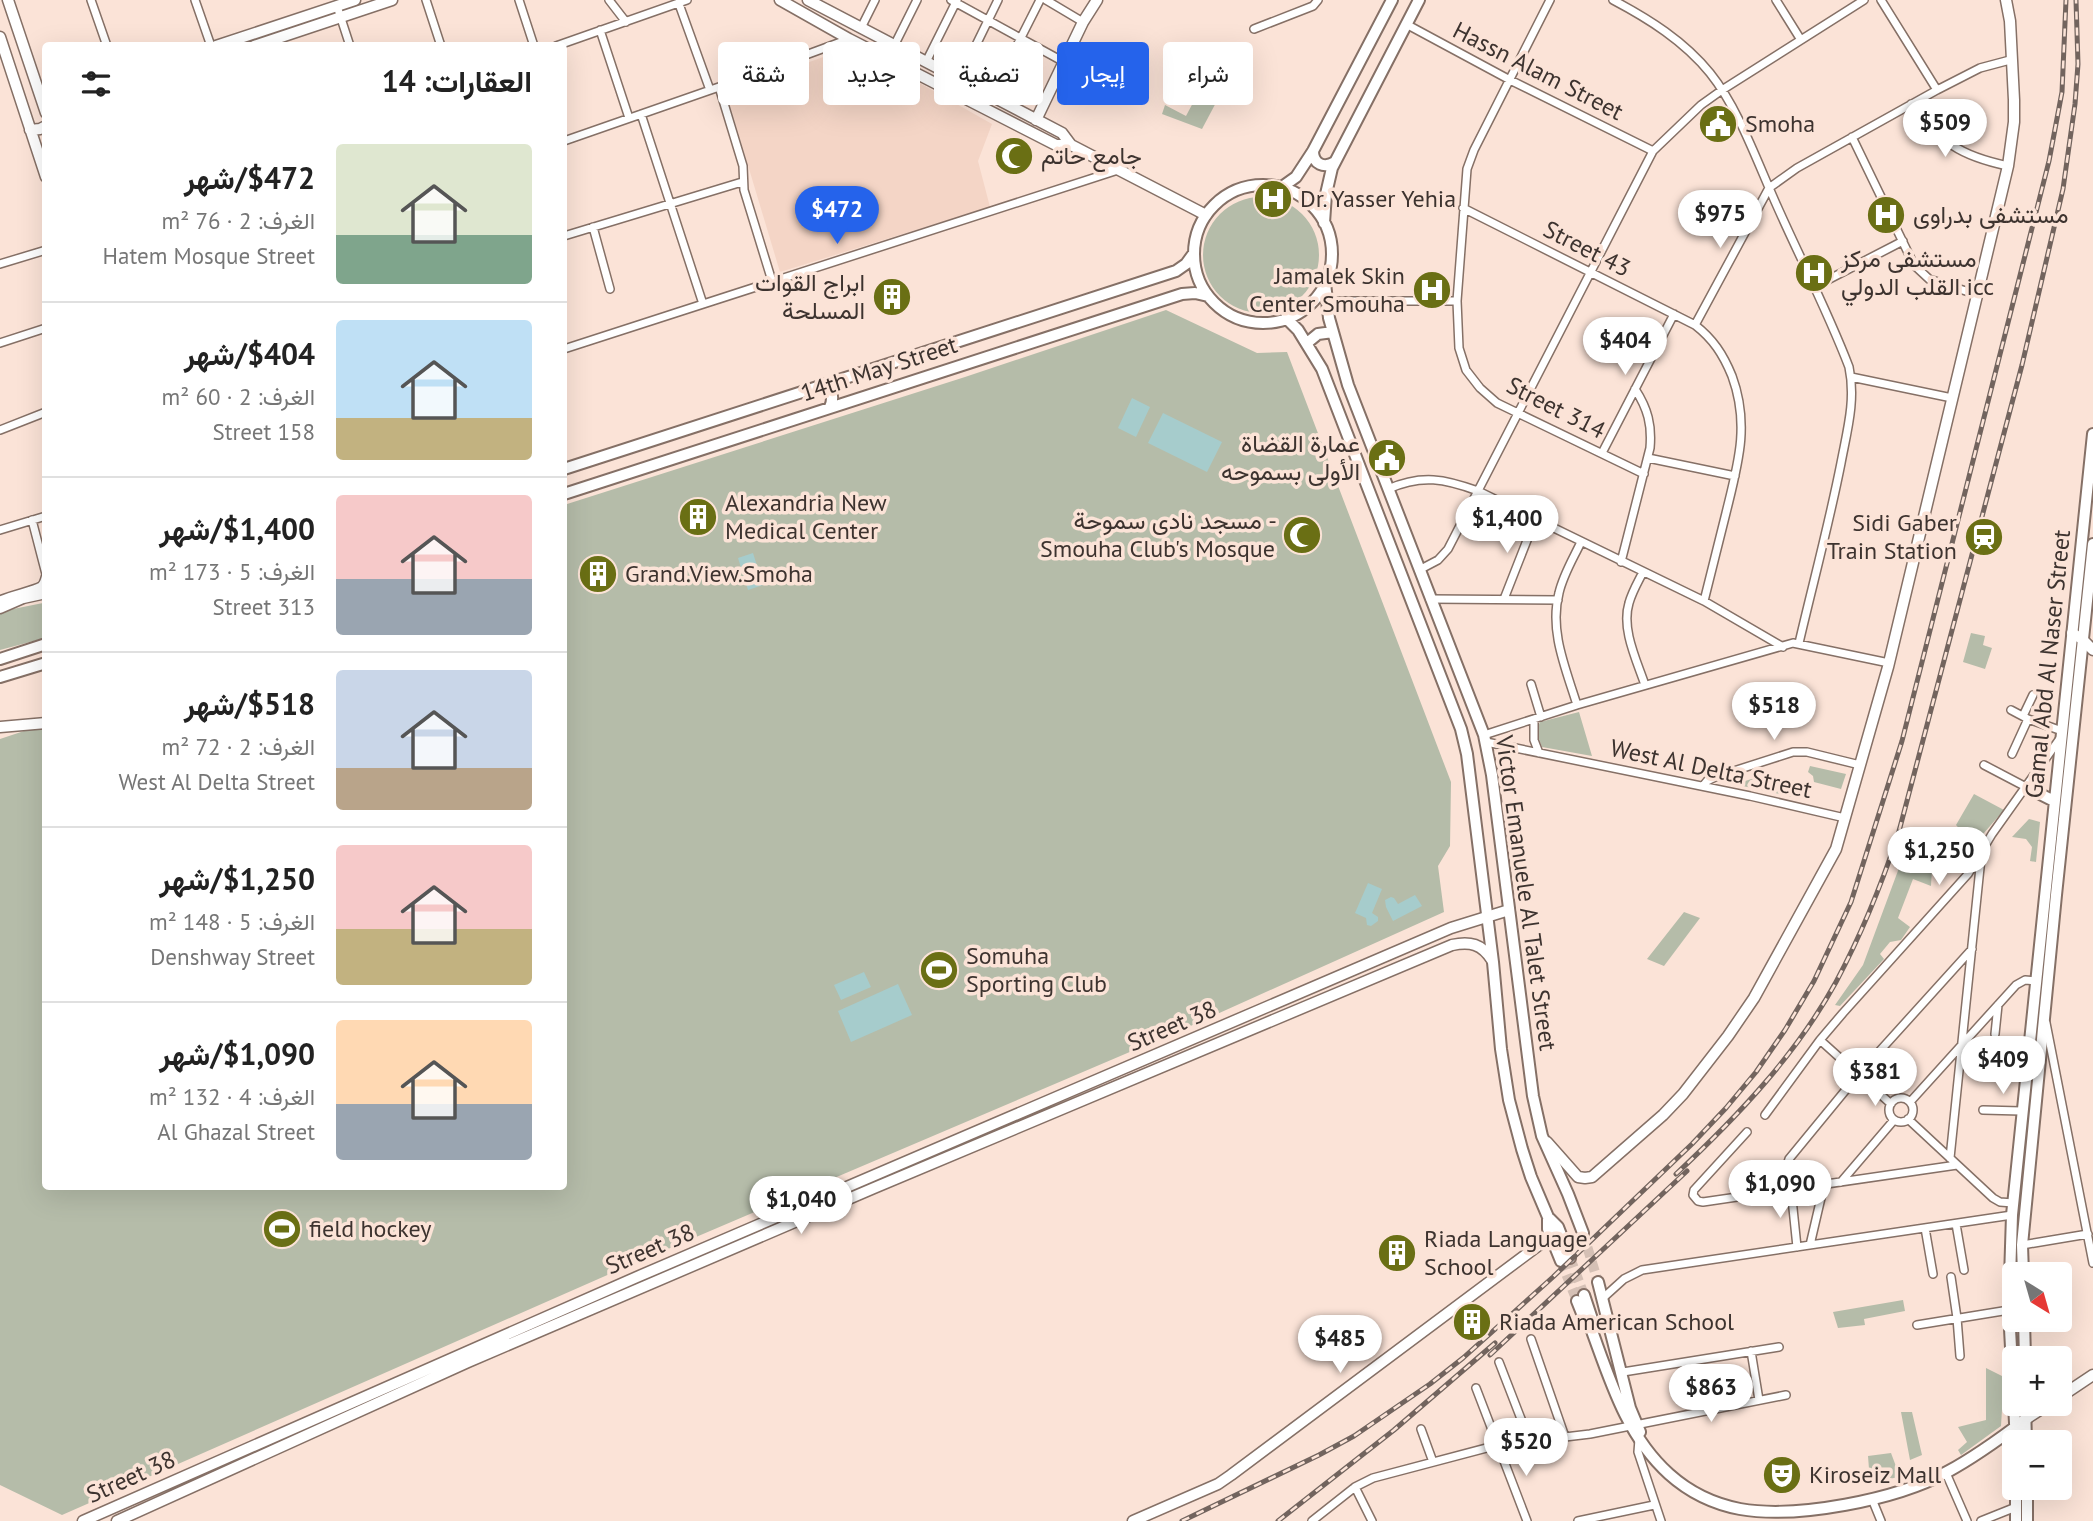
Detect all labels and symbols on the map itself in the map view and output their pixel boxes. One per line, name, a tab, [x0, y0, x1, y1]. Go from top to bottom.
street label: Hassn Alam Street	[1448, 14, 1629, 127]
pin: $509	[1904, 100, 1986, 159]
public building icon: Smoha	[1697, 103, 1739, 145]
place label: Smoha	[1745, 108, 1815, 139]
mosque icon: جامع حاتم	[993, 135, 1035, 177]
place label: جامع حاتم	[1041, 140, 1142, 173]
hospital icon: Dr. Yasser Yehia	[1252, 178, 1294, 220]
place label: Dr. Yasser Yehia	[1300, 183, 1456, 214]
pin: $472	[796, 187, 878, 246]
pin: $975	[1679, 190, 1761, 250]
hospital icon: مستشفى بدراوى	[1865, 194, 1907, 236]
place label: مستشفى بدراوى	[1913, 199, 2068, 230]
street label: Street 43	[1538, 213, 1636, 284]
place label: مستشفى مركز القلب الدولي icc	[1840, 243, 1994, 306]
hospital icon: مستشفى مركز القلب الدولي icc	[1793, 252, 1835, 294]
place label: Jamalek Skin Center Smouha	[1249, 260, 1405, 319]
place label: ابراج القوات المسلحة	[755, 267, 865, 326]
hospital icon: Jamalek Skin Center Smouha	[1411, 269, 1453, 311]
building icon: ابراج القوات المسلحة	[871, 276, 913, 318]
pin: $404	[1584, 318, 1666, 377]
street label: 14th May Street	[797, 329, 961, 408]
street label: Street 314	[1502, 369, 1611, 446]
place label: عمارة القضاة الأولى بسموحه	[1221, 428, 1360, 487]
public building icon: عمارة القضاة الأولى بسموحه	[1366, 437, 1408, 479]
place label: Alexandria New Medical Center	[725, 487, 887, 546]
building icon: Alexandria New Medical Center	[677, 496, 719, 538]
pin: $1,400	[1450, 496, 1564, 555]
place label: مسجد نادى سموحة - Smouha Club's Mosque	[1040, 505, 1276, 564]
place label: Sidi Gaber Train Station	[1827, 507, 1957, 566]
mosque icon: مسجد نادى سموحة - Smouha Club's Mosque	[1281, 514, 1323, 556]
station icon: Sidi Gaber Train Station	[1963, 516, 2005, 558]
street label: Gamal Abd Al Naser Street	[2018, 528, 2077, 800]
building icon: Grand.View.Smoha	[577, 553, 619, 595]
place label: Grand.View.Smoha	[625, 558, 813, 589]
pin: $518	[1733, 682, 1815, 742]
street label: Victor Emanuele Al Talet Street	[1489, 732, 1564, 1053]
street label: West Al Delta Street	[1608, 732, 1815, 805]
pin: $1,250	[1882, 828, 1996, 887]
place label: Somuha Sporting Club	[966, 940, 1107, 999]
sports icon: Somuha Sporting Club	[918, 949, 960, 991]
street label: Street 38	[1123, 993, 1221, 1058]
pin: $409	[1962, 1036, 2044, 1096]
pin: $381	[1834, 1048, 1916, 1108]
pin: $1,090	[1723, 1160, 1837, 1220]
pin: $1,040	[744, 1176, 858, 1236]
sports icon: field hockey	[261, 1208, 303, 1250]
place label: field hockey	[309, 1213, 431, 1244]
street label: Street 38	[601, 1216, 699, 1281]
place label: Riada Language School	[1424, 1223, 1588, 1282]
building icon: Riada Language School	[1376, 1232, 1418, 1274]
north arrow	[2002, 1262, 2072, 1332]
building icon: Riada American School	[1451, 1301, 1493, 1343]
place label: Riada American School	[1499, 1306, 1734, 1337]
pin: $485	[1299, 1316, 1381, 1375]
pin: $863	[1670, 1364, 1752, 1424]
pin: $520	[1485, 1418, 1567, 1478]
street label: Street 38	[82, 1443, 180, 1510]
theatre icon: Kiroseiz Mall	[1761, 1454, 1803, 1496]
place label: Kiroseiz Mall	[1809, 1459, 1941, 1490]

